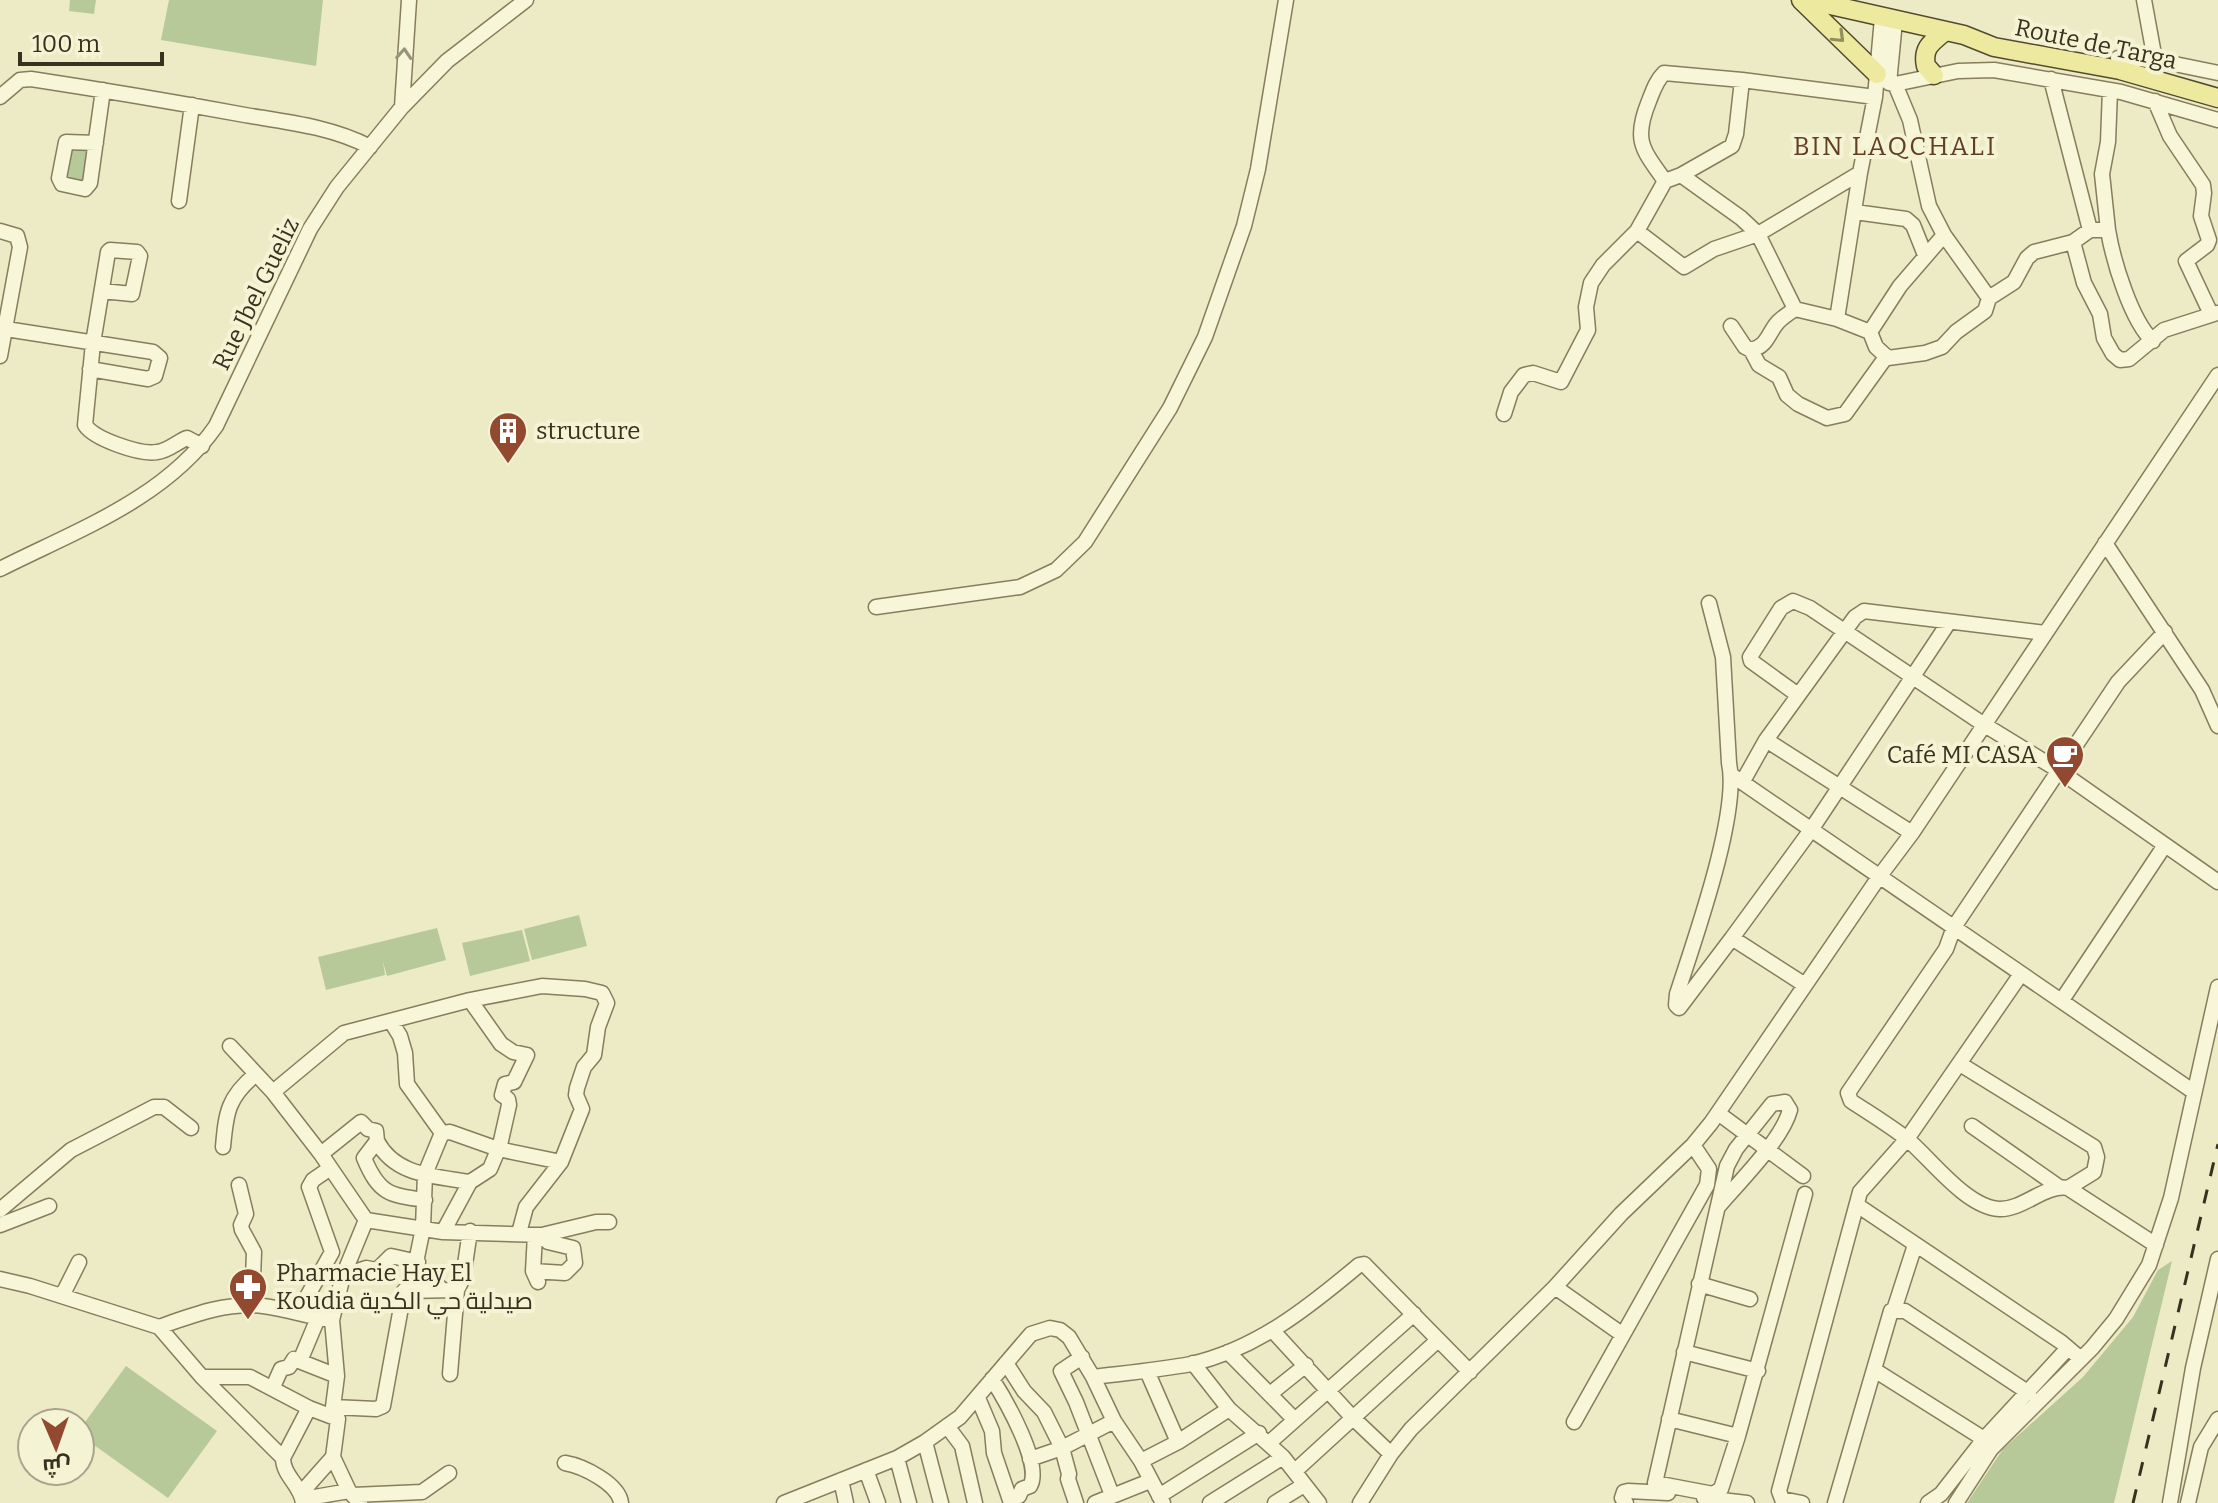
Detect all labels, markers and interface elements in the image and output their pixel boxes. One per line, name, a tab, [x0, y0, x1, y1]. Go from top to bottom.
street label: Route de Targa	[2013, 13, 2179, 75]
scale bar	[20, 16, 162, 66]
one-way arrow	[1830, 28, 1844, 42]
text: 100 m	[32, 30, 100, 58]
one-way arrow	[395, 47, 412, 60]
district label: BIN LAQCHALI	[1793, 131, 1997, 162]
street label: Rue Jbel Gueliz	[207, 213, 305, 375]
building icon: structure	[487, 410, 529, 465]
place label: structure	[536, 417, 640, 445]
cafe icon: Café MI CASA	[2044, 734, 2086, 789]
place label: Café MI CASA	[1887, 741, 2037, 769]
place label: Pharmacie Hay El Koudia صيدلية حي الكدية	[276, 1259, 533, 1320]
pharmacy icon: Pharmacie Hay El Koudia صيدلية حي الكدية	[227, 1266, 269, 1321]
north arrow	[16, 1407, 96, 1487]
text: ش	[42, 1453, 71, 1480]

